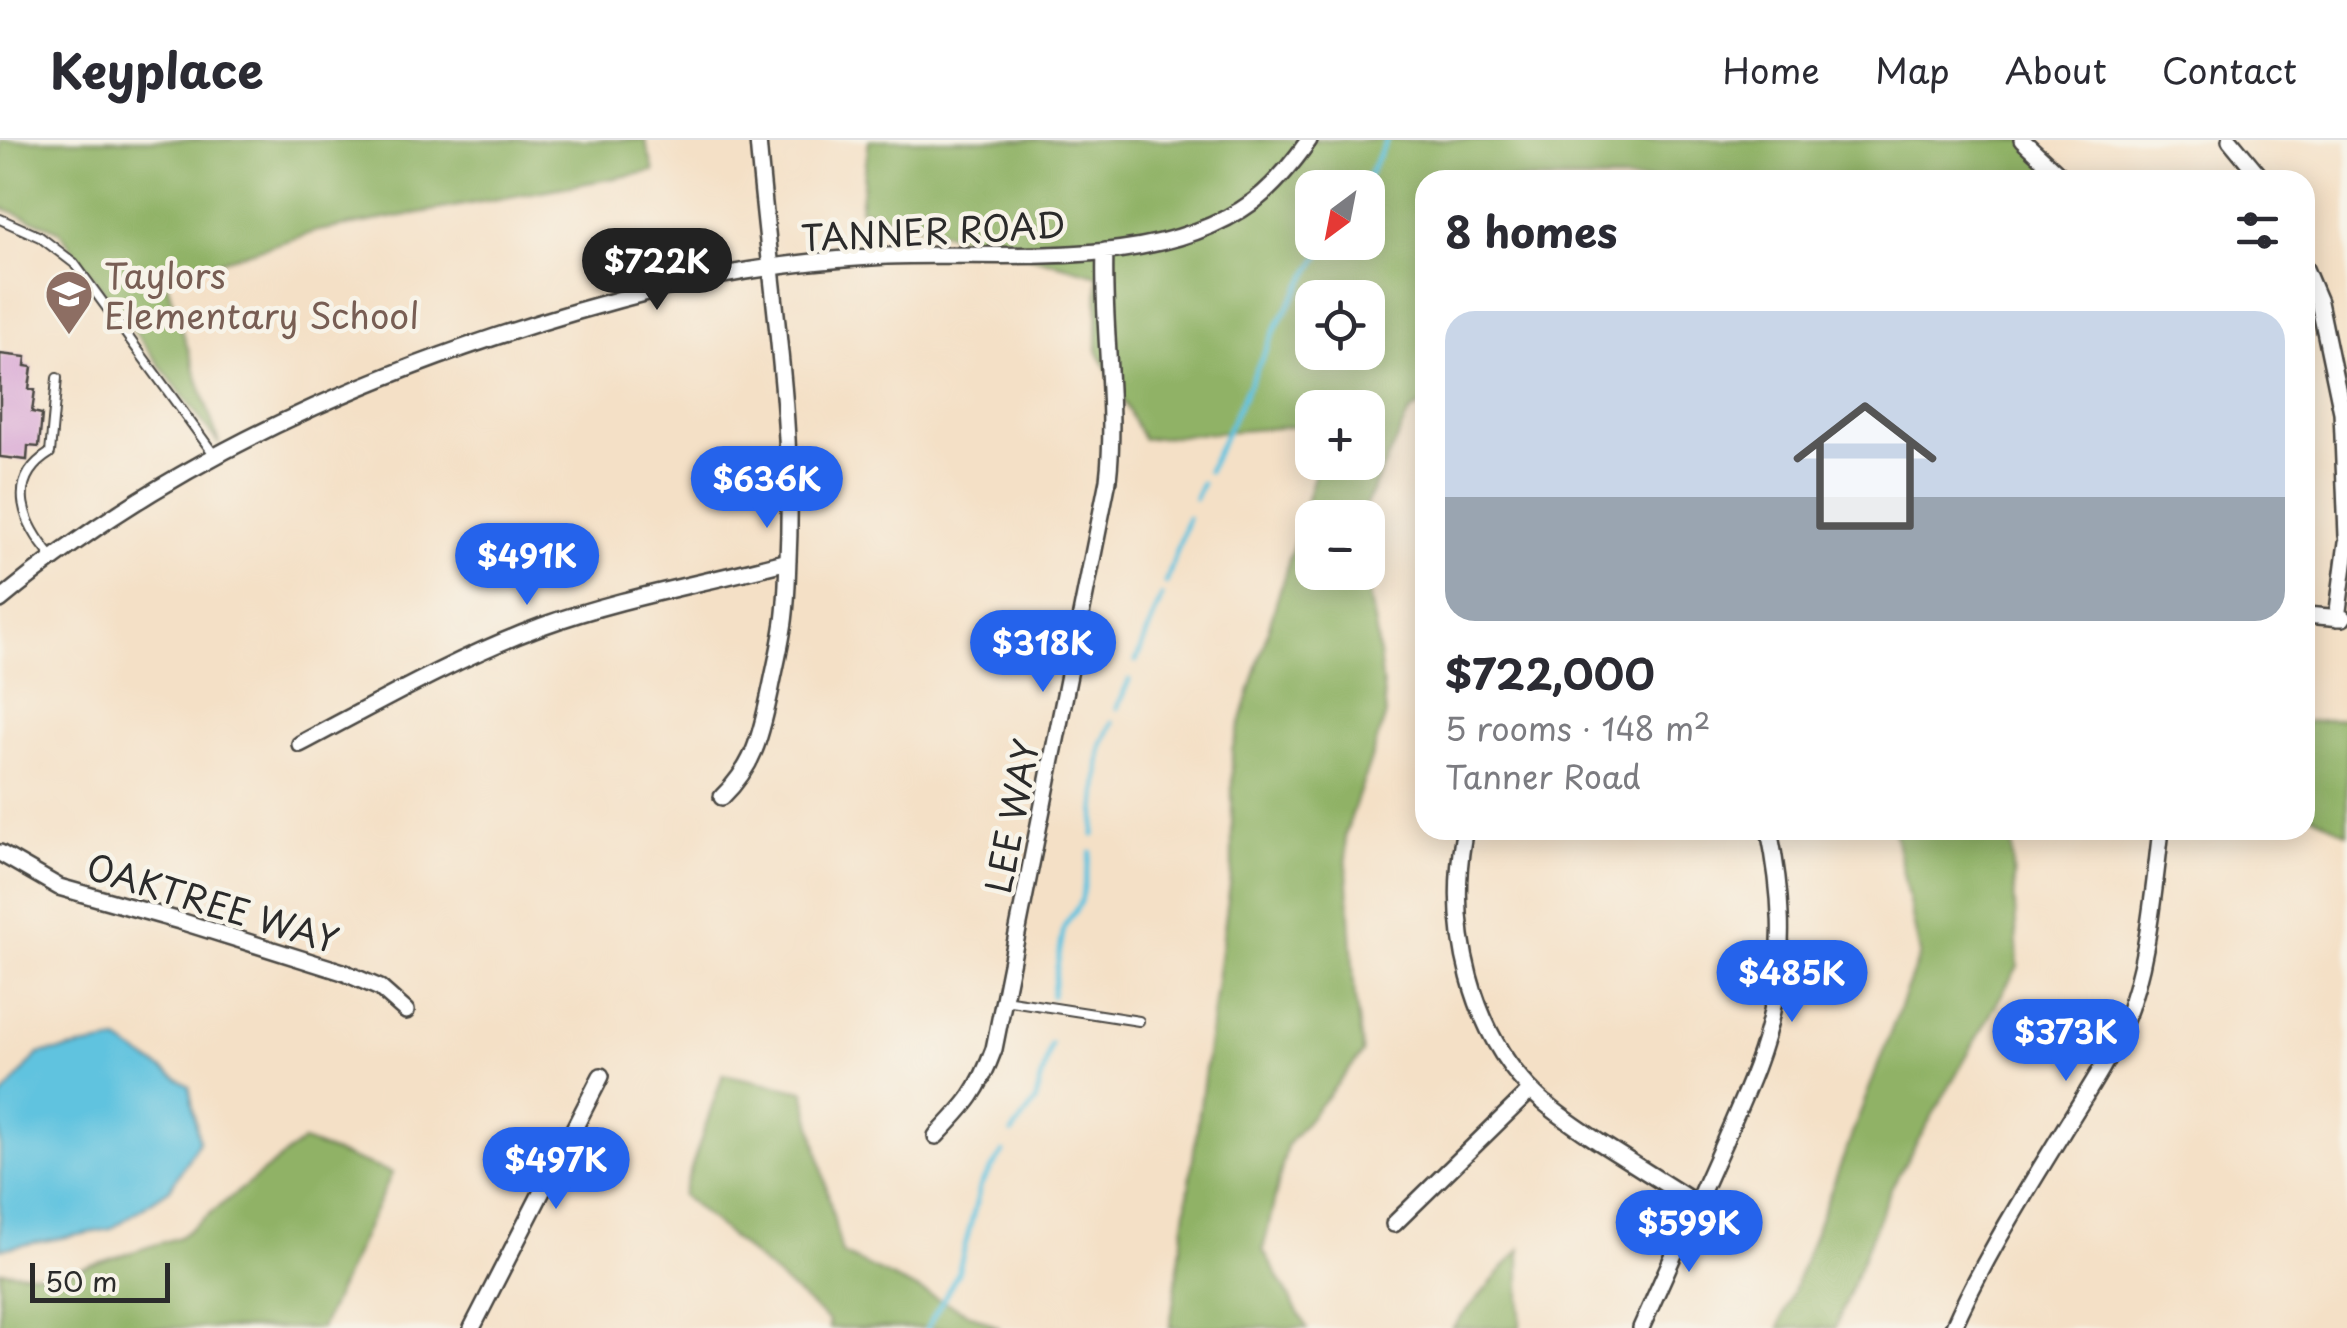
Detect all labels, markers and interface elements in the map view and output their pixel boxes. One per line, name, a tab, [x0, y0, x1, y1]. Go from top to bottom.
text: Keyplace	[50, 33, 264, 105]
text: Home	[1723, 43, 1820, 96]
text: Map	[1875, 43, 1950, 96]
text: About	[2005, 43, 2107, 96]
text: Contact	[2162, 43, 2297, 96]
north arrow	[1295, 170, 1385, 260]
map controls	[1295, 170, 1385, 590]
street label: TANNER ROAD	[799, 197, 1067, 263]
text: 8 homes	[1445, 199, 1618, 262]
icon: filters	[2230, 203, 2285, 258]
pin: $722K	[587, 228, 727, 313]
text: $722K	[604, 236, 710, 284]
place label: Taylors Elementary School	[104, 248, 419, 341]
school or university icon: Taylors Elementary School	[43, 268, 95, 336]
button: locate	[1295, 280, 1385, 370]
icon: home	[1775, 376, 1955, 556]
button: +	[1295, 390, 1385, 480]
pin: $636K	[697, 446, 837, 531]
text: $636K	[713, 454, 821, 502]
button: −	[1295, 500, 1385, 590]
pin: $491K	[457, 523, 597, 608]
text: $491K	[477, 531, 577, 579]
pin: $318K	[973, 610, 1113, 695]
text: $318K	[992, 618, 1094, 666]
text: $722,000	[1445, 641, 1655, 704]
text: 5 rooms · 148 m²	[1445, 704, 1710, 752]
street label: LEE WAY	[970, 734, 1052, 898]
text: Tanner Road	[1445, 752, 1641, 800]
street label: OAKTREE WAY	[81, 839, 345, 965]
pin: $485K	[1722, 940, 1862, 1025]
text: $485K	[1739, 948, 1845, 996]
pin: $373K	[1996, 999, 2136, 1084]
text: $373K	[2014, 1007, 2118, 1055]
pin: $497K	[486, 1127, 626, 1212]
text: $497K	[505, 1135, 607, 1183]
pin: $599K	[1619, 1190, 1759, 1275]
text: $599K	[1638, 1198, 1740, 1246]
scale bar	[30, 1258, 170, 1302]
text: 50 m	[45, 1259, 118, 1302]

